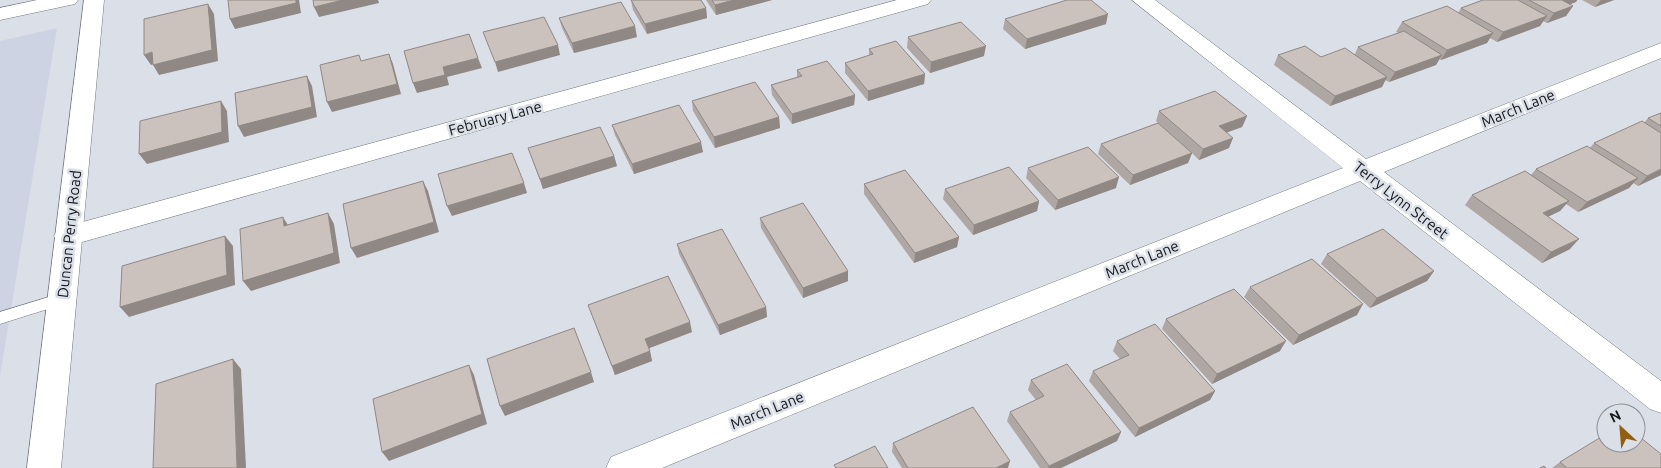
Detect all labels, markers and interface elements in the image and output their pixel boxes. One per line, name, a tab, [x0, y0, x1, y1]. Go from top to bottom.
street label: March Lane	[1479, 86, 1557, 130]
street label: February Lane	[447, 97, 543, 139]
street label: Terry Lynn Street	[1350, 158, 1452, 242]
street label: Duncan Perry Road	[54, 169, 84, 299]
street label: March Lane	[1103, 237, 1181, 281]
street label: March Lane	[728, 388, 806, 432]
north arrow	[1596, 403, 1646, 453]
text: N	[1607, 407, 1624, 426]

